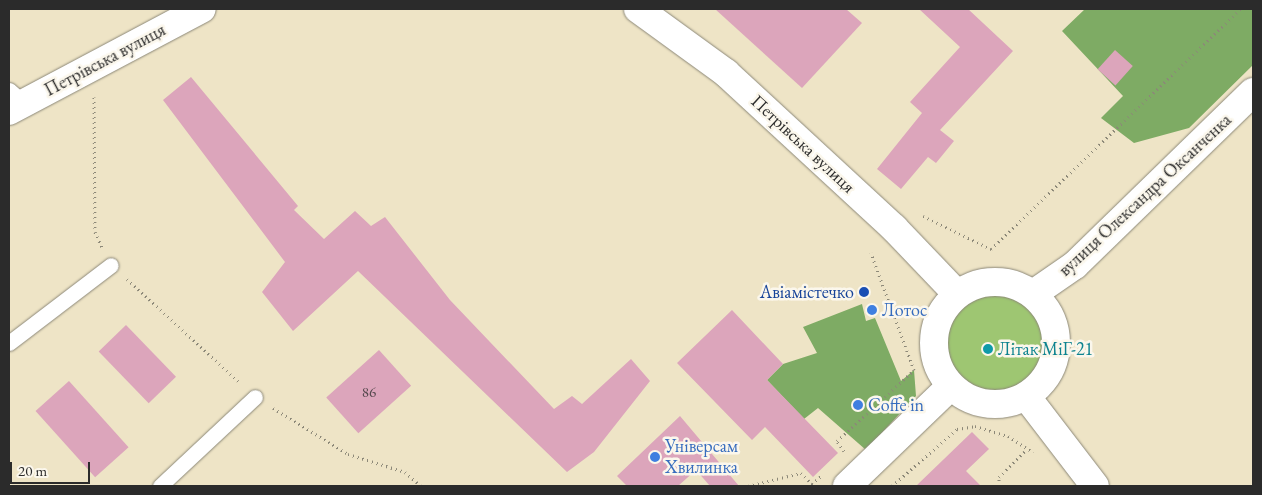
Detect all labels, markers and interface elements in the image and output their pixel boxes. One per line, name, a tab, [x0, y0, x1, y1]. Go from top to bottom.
street label: Петрівська вулиця	[41, 19, 169, 101]
street label: Петрівська вулиця	[747, 90, 859, 198]
street label: вулиця Олександра Оксанченка	[1054, 109, 1236, 281]
place label: Авіамістечко	[760, 281, 854, 303]
marker: Авіамістечко	[858, 286, 870, 298]
place label: Лотос	[882, 299, 927, 321]
marker: Лотос	[866, 304, 878, 316]
place label: Літак МіГ-21	[998, 338, 1093, 360]
marker: Літак МіГ-21	[982, 343, 994, 355]
house number: 86	[362, 383, 376, 401]
place label: Coffe in	[868, 394, 924, 416]
marker: Coffe in	[852, 399, 864, 411]
place label: Універсам Хвилинка	[665, 436, 738, 478]
marker: Універсам Хвилинка	[649, 451, 661, 463]
scale bar	[12, 452, 92, 484]
text: 20 m	[18, 461, 47, 480]

